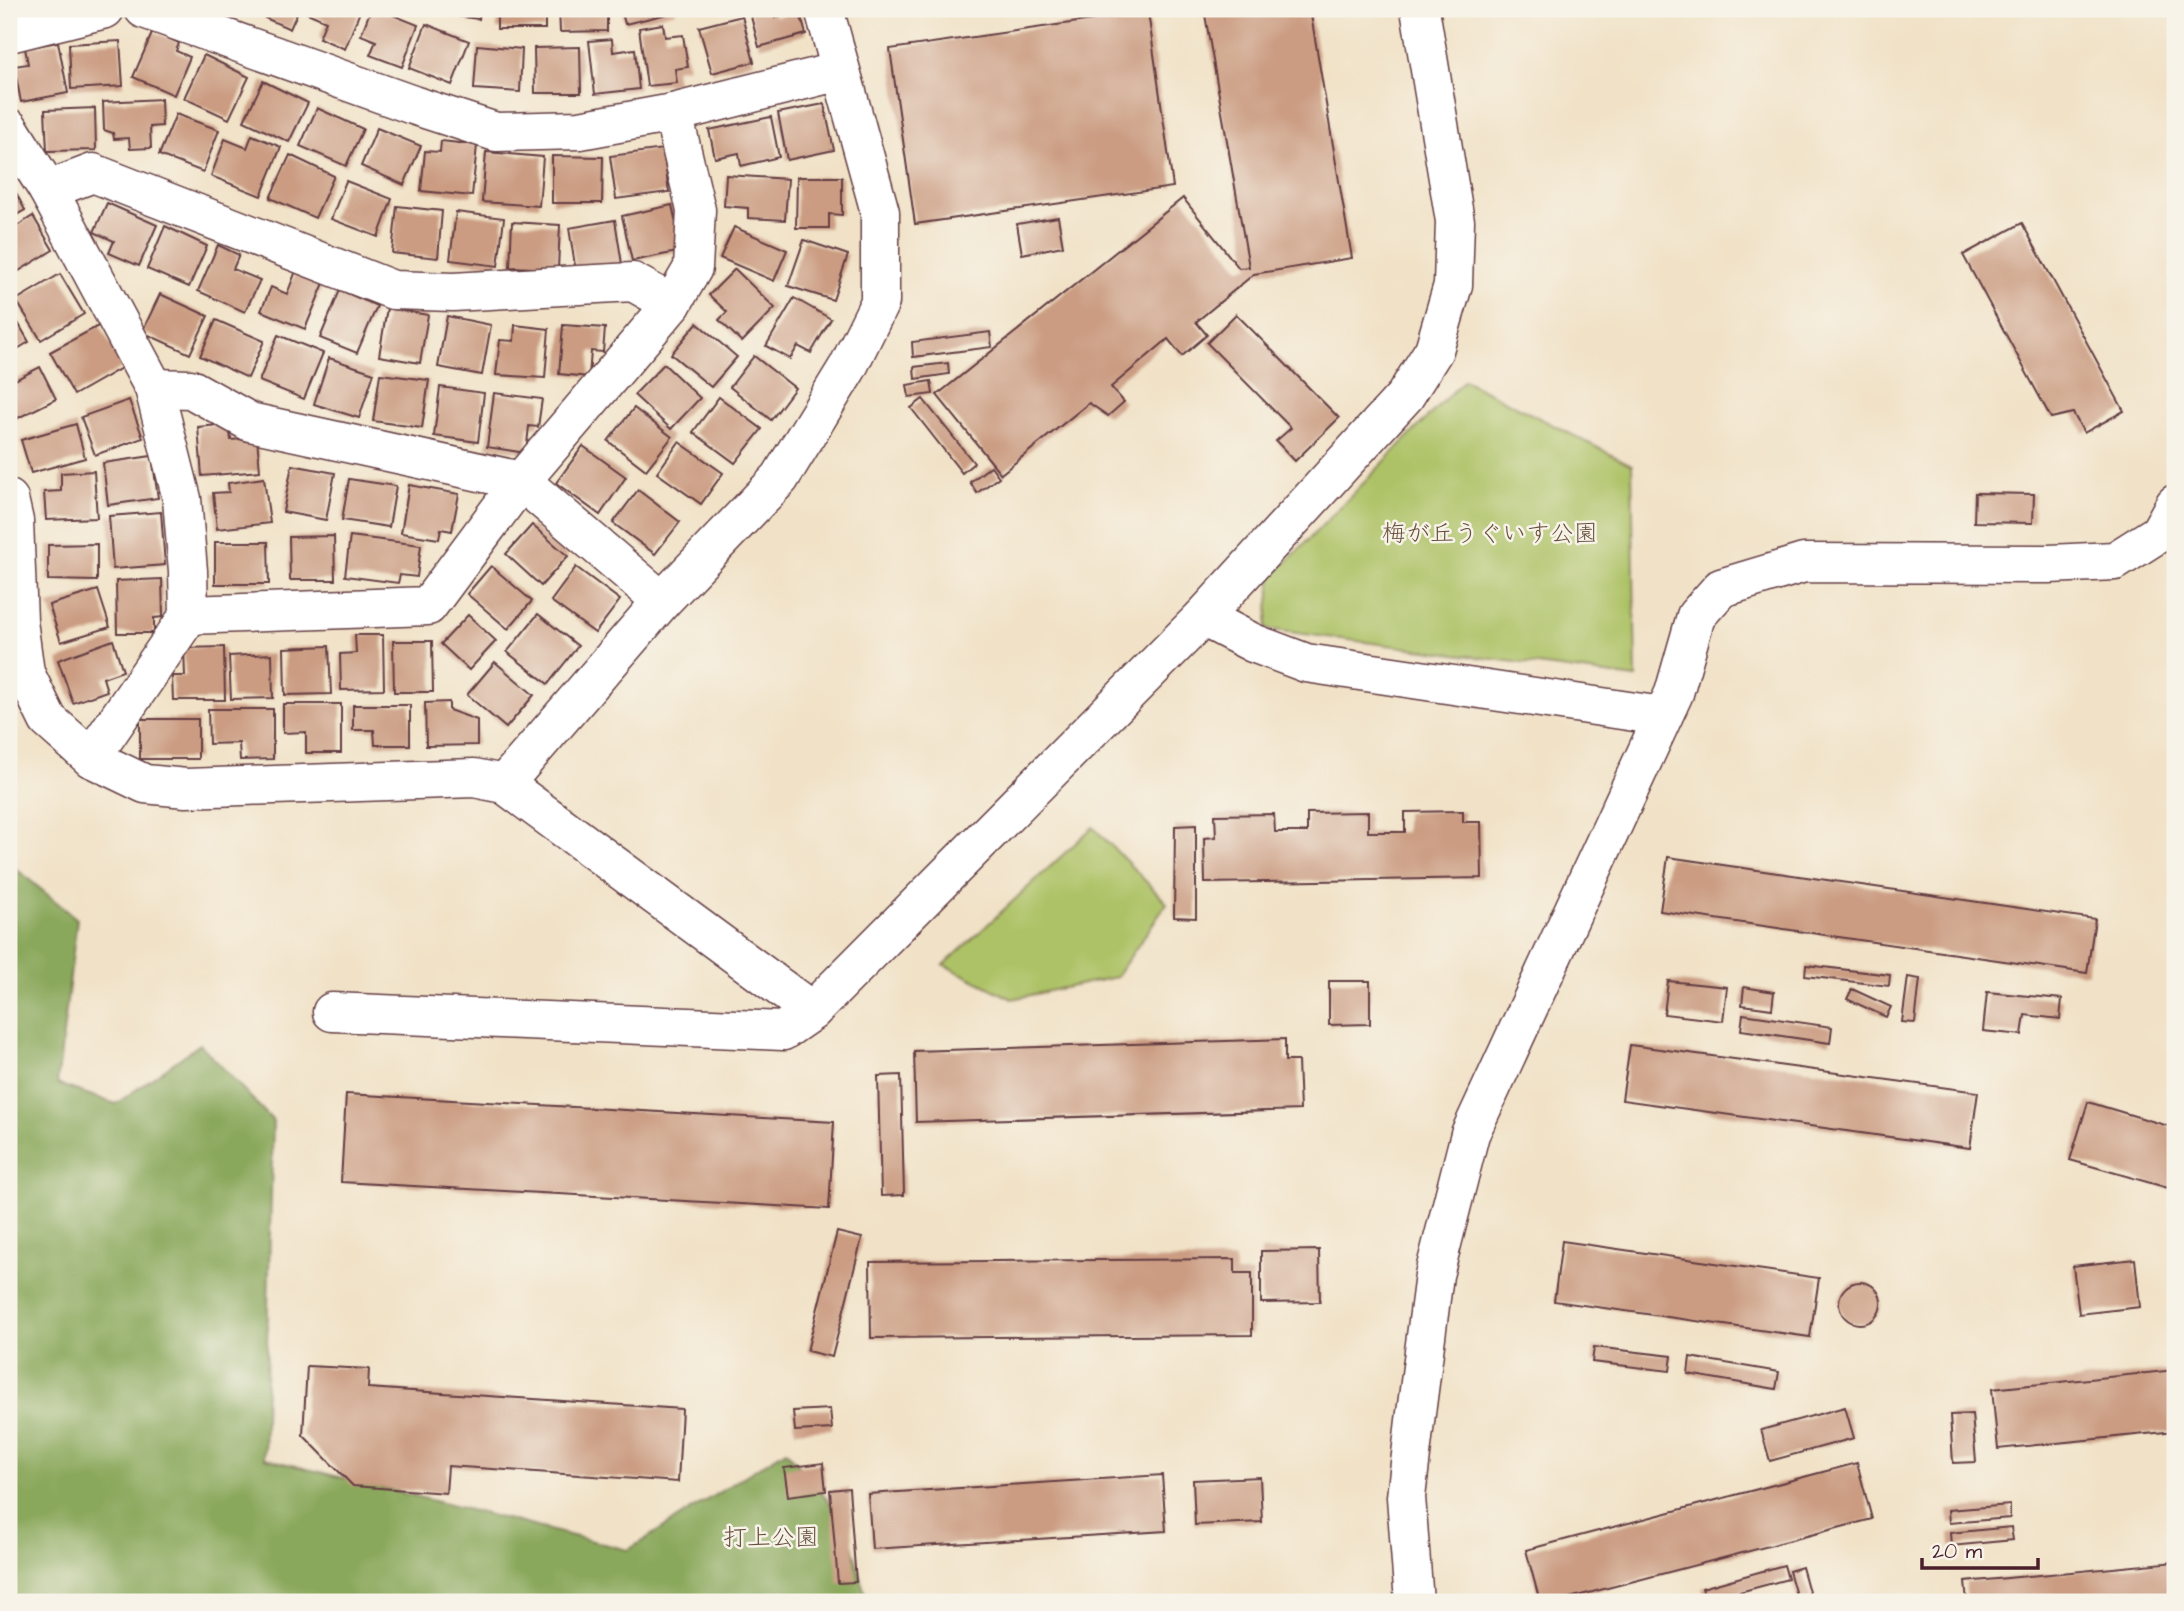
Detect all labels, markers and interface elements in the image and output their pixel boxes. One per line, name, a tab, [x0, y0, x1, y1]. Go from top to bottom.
park label: 梅が丘うぐいす公園	[1382, 517, 1598, 551]
park label: 打上公園	[723, 1521, 819, 1555]
scale bar	[1922, 1527, 2037, 1571]
text: 20 m	[1932, 1537, 1983, 1566]

